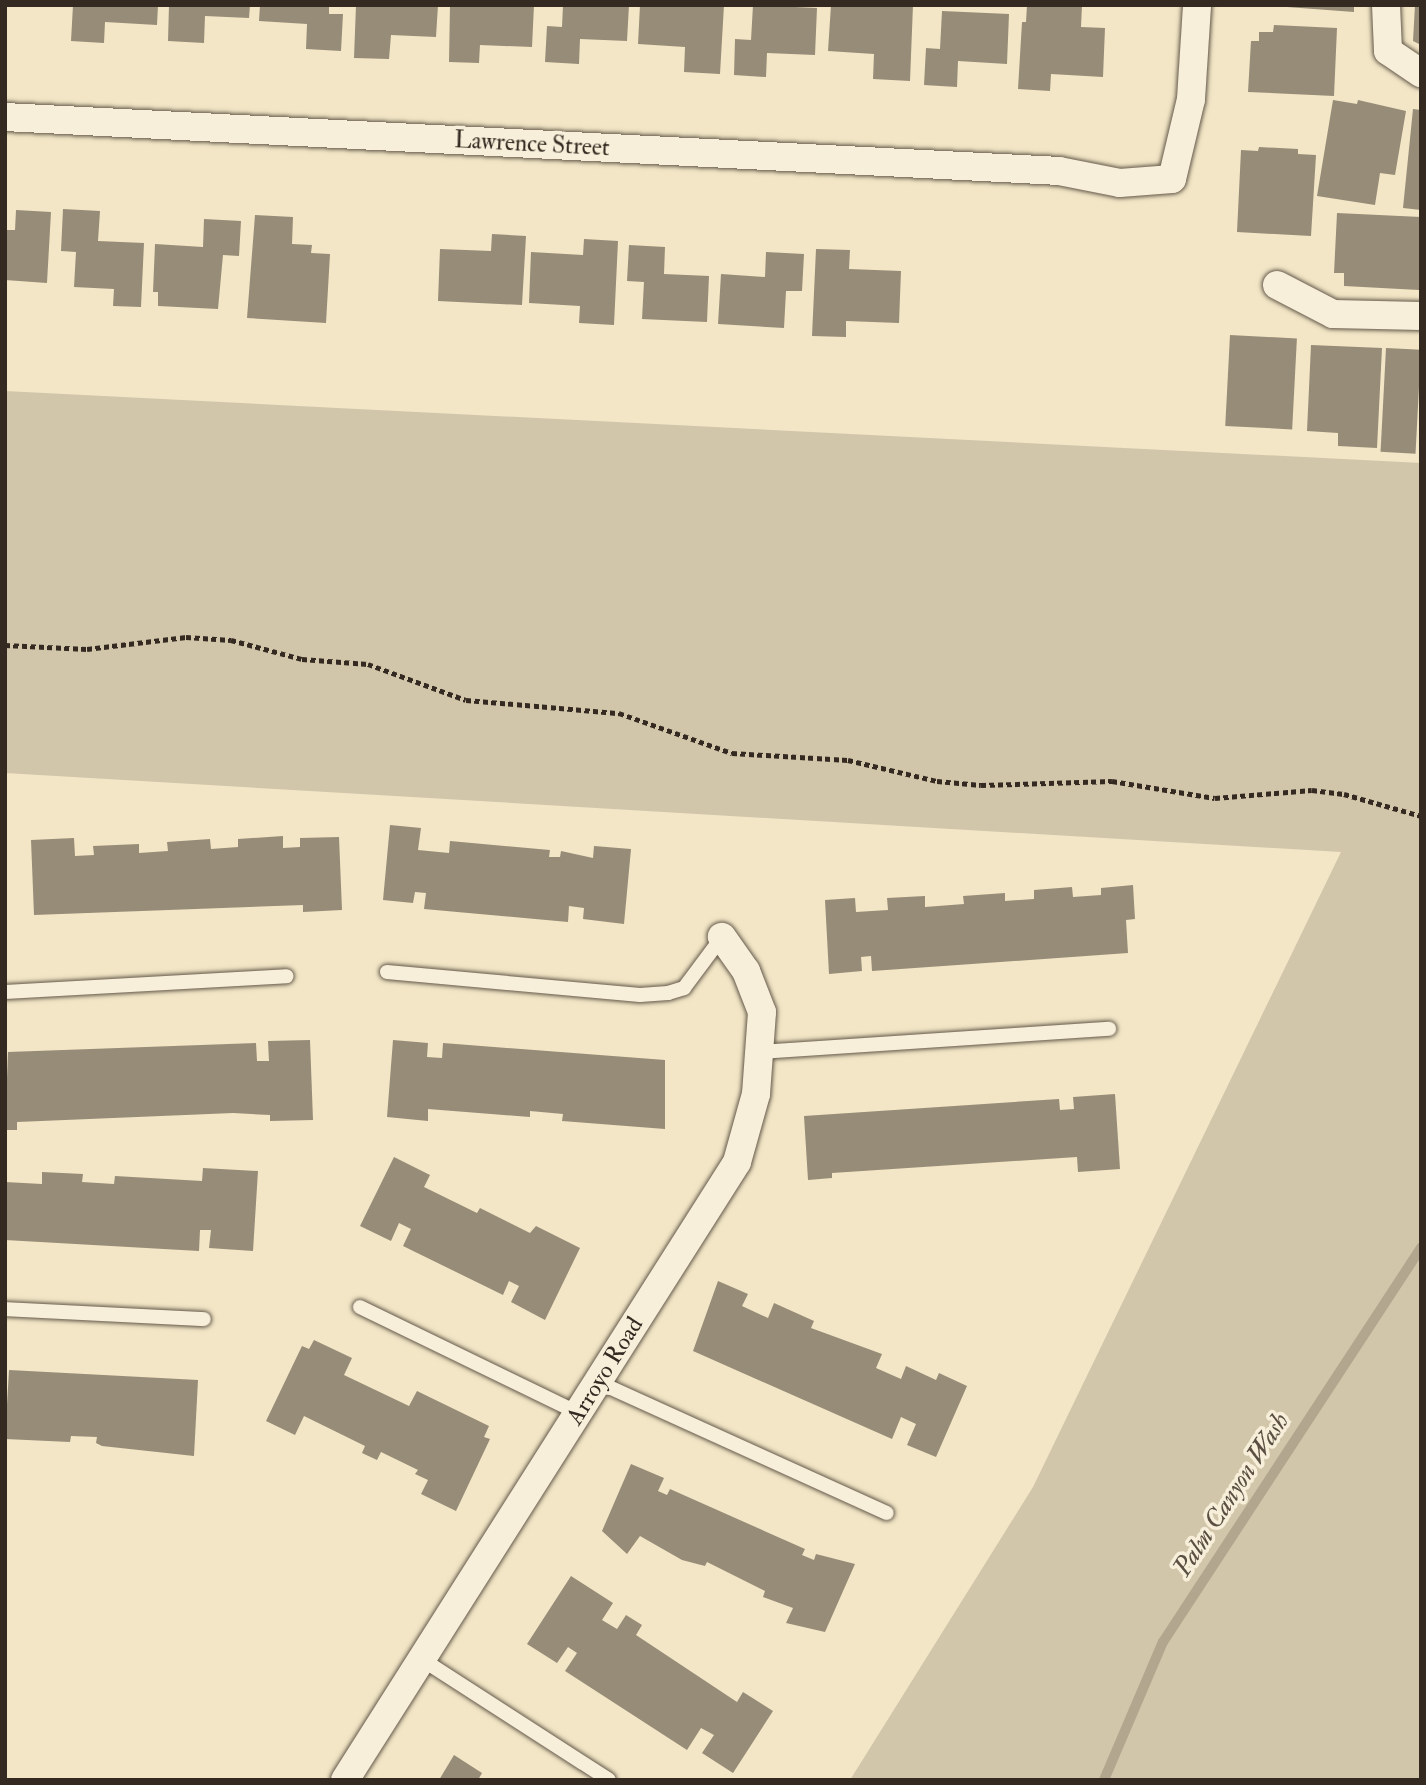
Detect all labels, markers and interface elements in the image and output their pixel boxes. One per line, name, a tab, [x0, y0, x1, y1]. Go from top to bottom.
street label: Lawrence Street	[454, 126, 610, 162]
street label: Arroyo Road	[561, 1312, 649, 1430]
water label: Palm Canyon Wash	[1167, 1407, 1297, 1583]

